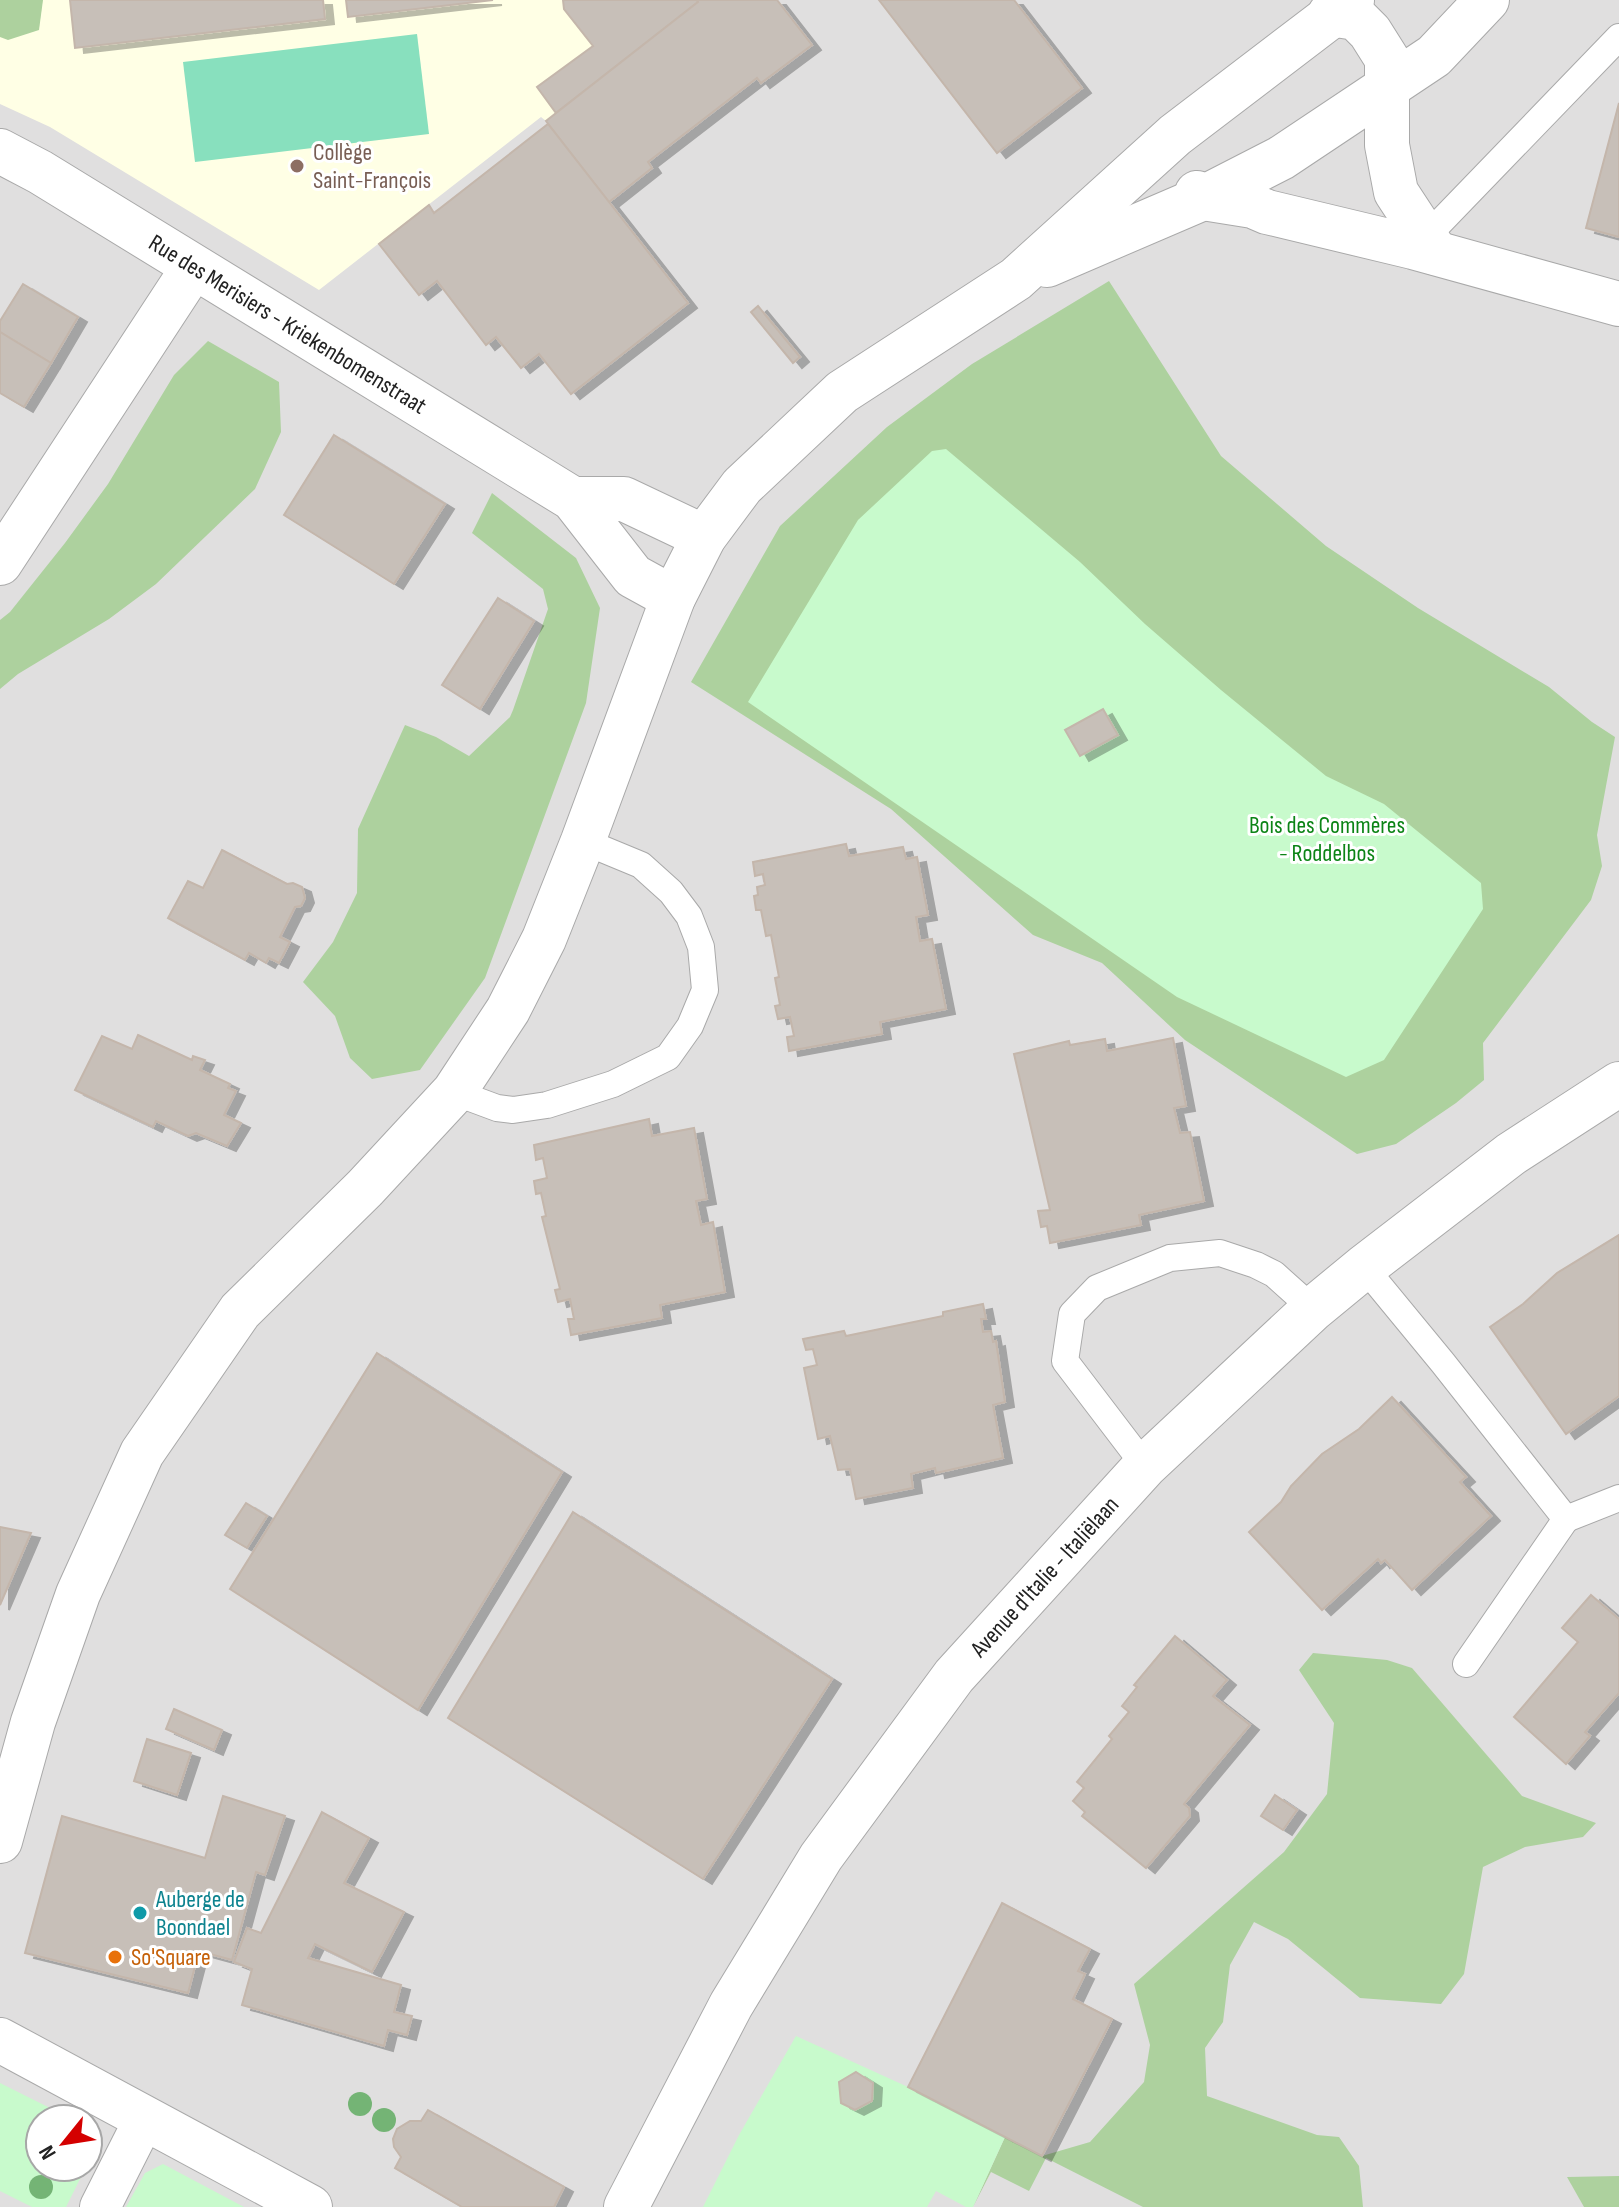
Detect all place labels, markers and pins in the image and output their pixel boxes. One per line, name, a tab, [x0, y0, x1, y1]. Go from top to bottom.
place label: Collège Saint-François	[313, 138, 431, 195]
marker: Collège Saint-François	[288, 157, 306, 175]
place label: Auberge de Boondael	[155, 1885, 245, 1942]
marker: Auberge de Boondael	[131, 1904, 149, 1922]
place label: So'Square	[131, 1943, 211, 1972]
marker: So'Square	[106, 1948, 124, 1966]

